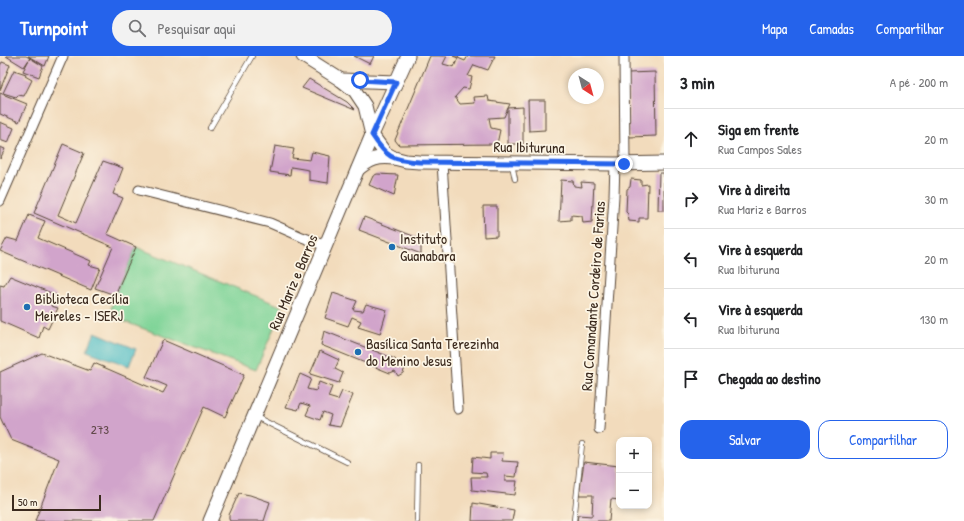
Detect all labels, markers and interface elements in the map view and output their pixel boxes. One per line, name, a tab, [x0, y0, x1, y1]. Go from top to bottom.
search box	[112, 10, 392, 46]
text: Turnpoint	[20, 15, 88, 41]
icon: search	[126, 17, 148, 39]
text: Pesquisar aqui	[158, 18, 236, 39]
text: Mapa	[762, 19, 787, 38]
text: Camadas	[809, 19, 854, 38]
text: Compartilhar	[876, 19, 944, 38]
north arrow	[568, 68, 604, 104]
route start	[351, 71, 369, 89]
text: 3 min	[680, 71, 715, 94]
text: A pé · 200 m	[890, 73, 948, 91]
text: Siga em frente	[718, 119, 799, 140]
icon: ahead	[680, 128, 702, 150]
text: 20 m	[924, 130, 948, 148]
street label: Rua Ibituruna	[493, 136, 565, 158]
text: Rua Campos Sales	[718, 140, 802, 158]
route end	[615, 155, 633, 173]
text: Vire à direita	[718, 179, 790, 200]
icon: right	[680, 188, 702, 210]
text: 30 m	[925, 190, 948, 208]
street label: Rua Comandante Cordeiro de Farias	[576, 200, 610, 392]
text: Rua Mariz e Barros	[718, 200, 807, 218]
place label: Instituto Guanabara	[400, 228, 456, 266]
street label: Rua Mariz e Barros	[263, 231, 323, 333]
text: Vire à esquerda	[718, 239, 802, 260]
marker: Instituto Guanabara	[387, 242, 397, 252]
icon: left	[680, 248, 702, 270]
text: 20 m	[924, 250, 948, 268]
text: Rua Ibituruna	[718, 260, 779, 278]
place label: Biblioteca Cecília Meireles - ISERJ	[35, 288, 129, 326]
text: Vire à esquerda	[718, 299, 802, 320]
marker: Biblioteca Cecília Meireles - ISERJ	[22, 302, 32, 312]
icon: left	[680, 308, 702, 330]
text: 130 m	[920, 310, 948, 328]
text: Rua Ibituruna	[718, 320, 779, 338]
place label: Basílica Santa Terezinha do Menino Jesus	[366, 333, 499, 371]
marker: Basílica Santa Terezinha do Menino Jesus	[353, 347, 363, 357]
icon: arrive	[680, 368, 702, 390]
text: Chegada ao destino	[718, 368, 821, 389]
house number: 273	[91, 420, 109, 438]
button: Salvar	[680, 420, 810, 459]
button: Compartilhar	[818, 420, 948, 459]
map controls	[616, 437, 652, 509]
button: +	[616, 437, 652, 473]
button: −	[616, 473, 652, 509]
scale bar	[12, 493, 101, 512]
text: 50 m	[18, 495, 38, 509]

